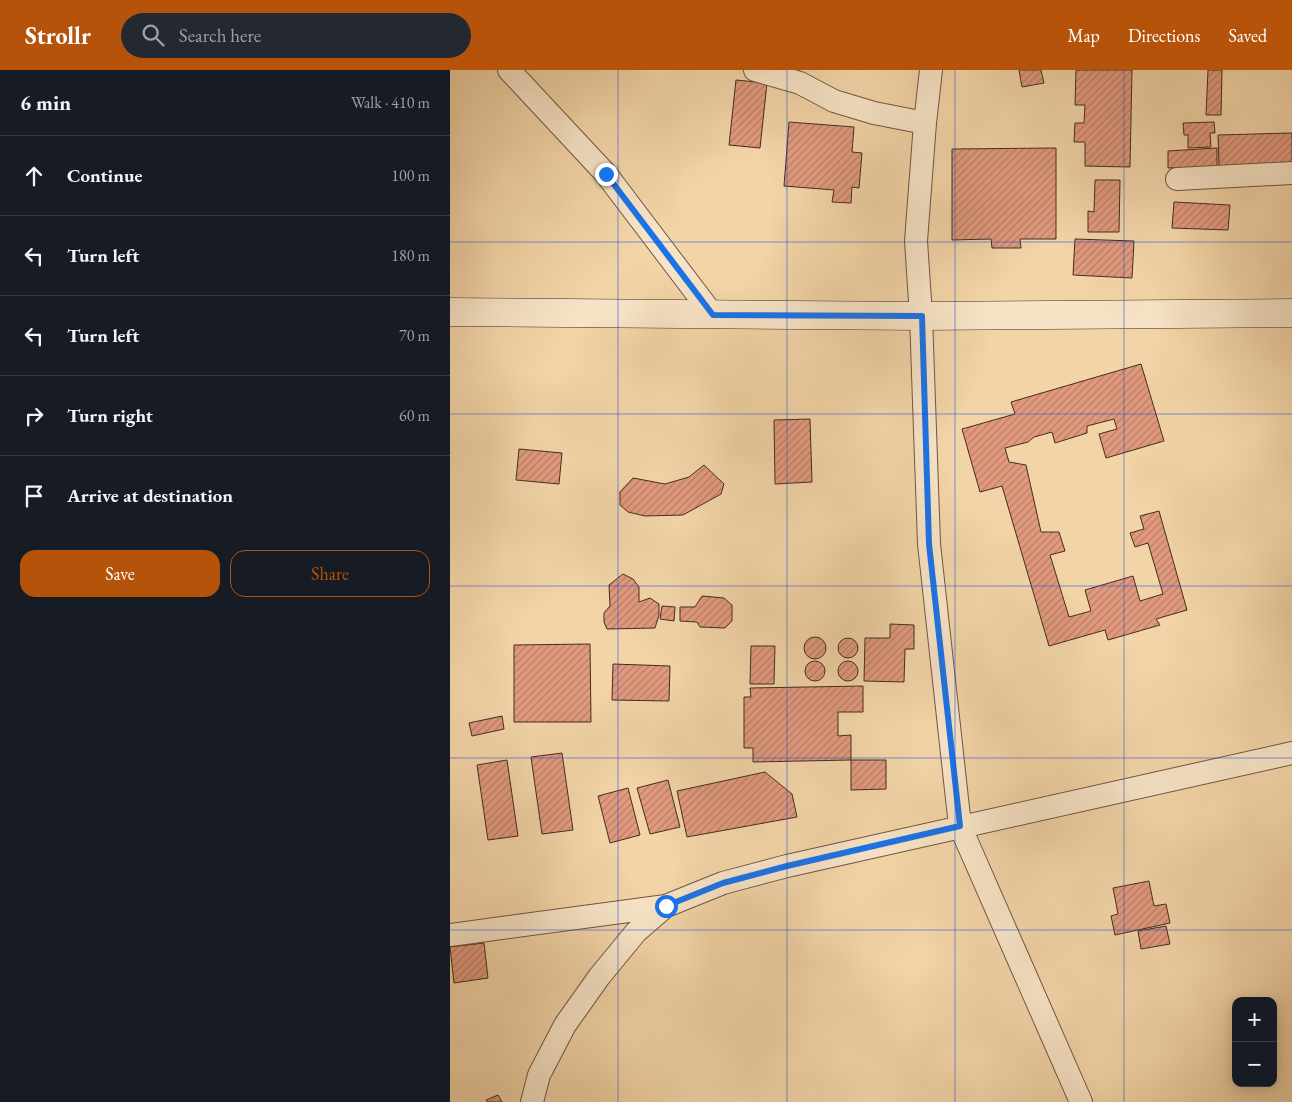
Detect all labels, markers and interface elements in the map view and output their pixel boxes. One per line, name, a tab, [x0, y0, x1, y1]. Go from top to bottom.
search box	[121, 13, 471, 58]
text: Strollr	[25, 20, 91, 51]
icon: search	[139, 21, 167, 49]
text: Search here	[179, 23, 261, 48]
text: Map	[1068, 24, 1100, 47]
text: Directions	[1128, 24, 1200, 47]
text: Saved	[1228, 24, 1267, 47]
text: 6 min	[20, 89, 71, 116]
text: Walk · 410 m	[351, 92, 430, 113]
icon: ahead	[20, 162, 48, 190]
text: Continue	[67, 163, 142, 188]
route end	[595, 163, 618, 186]
text: 100 m	[391, 165, 430, 186]
icon: left	[20, 242, 48, 270]
text: Turn left	[67, 243, 139, 268]
text: 180 m	[391, 245, 430, 266]
icon: left	[20, 322, 48, 350]
text: Turn left	[67, 323, 139, 348]
text: 70 m	[399, 325, 430, 346]
icon: right	[20, 402, 48, 430]
text: Turn right	[67, 403, 153, 428]
text: 60 m	[399, 405, 430, 426]
icon: arrive	[20, 482, 48, 510]
text: Arrive at destination	[67, 483, 233, 508]
button: Save	[20, 550, 220, 597]
button: Share	[230, 550, 430, 597]
route start	[655, 895, 678, 918]
map controls	[1232, 997, 1277, 1087]
button: +	[1232, 997, 1277, 1042]
button: −	[1232, 1042, 1277, 1087]

